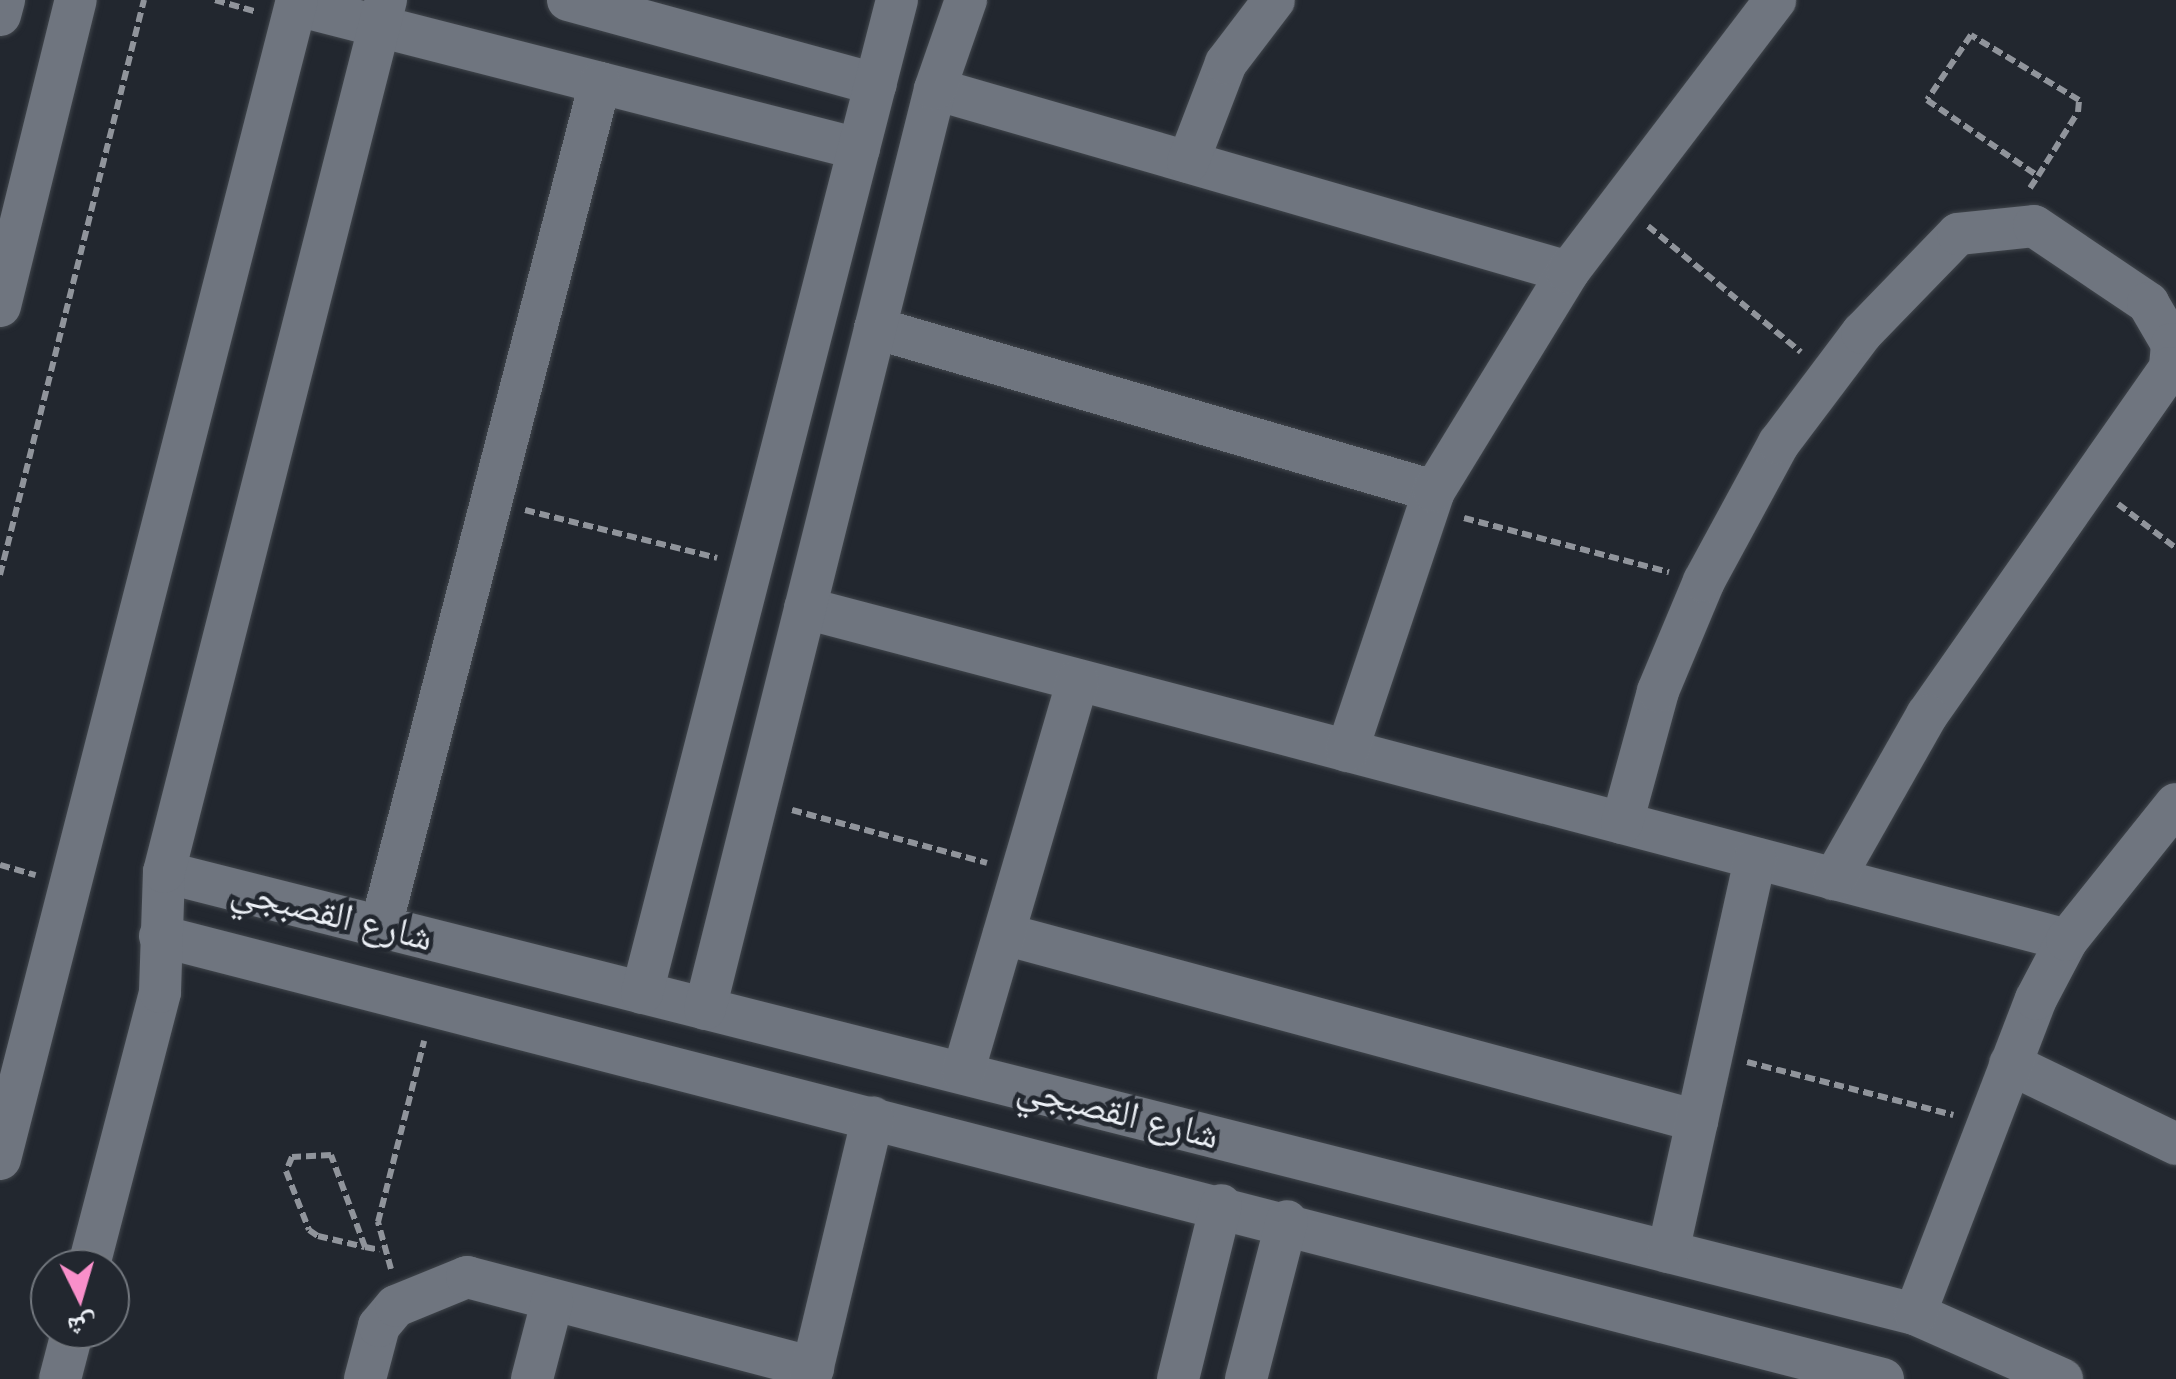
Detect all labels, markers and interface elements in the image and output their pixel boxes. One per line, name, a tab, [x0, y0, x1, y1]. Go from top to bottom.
street label: شارع القصبجي	[227, 867, 437, 961]
street label: شارع القصبجي	[1013, 1065, 1223, 1159]
north arrow	[30, 1249, 130, 1349]
text: ش	[66, 1308, 99, 1346]

